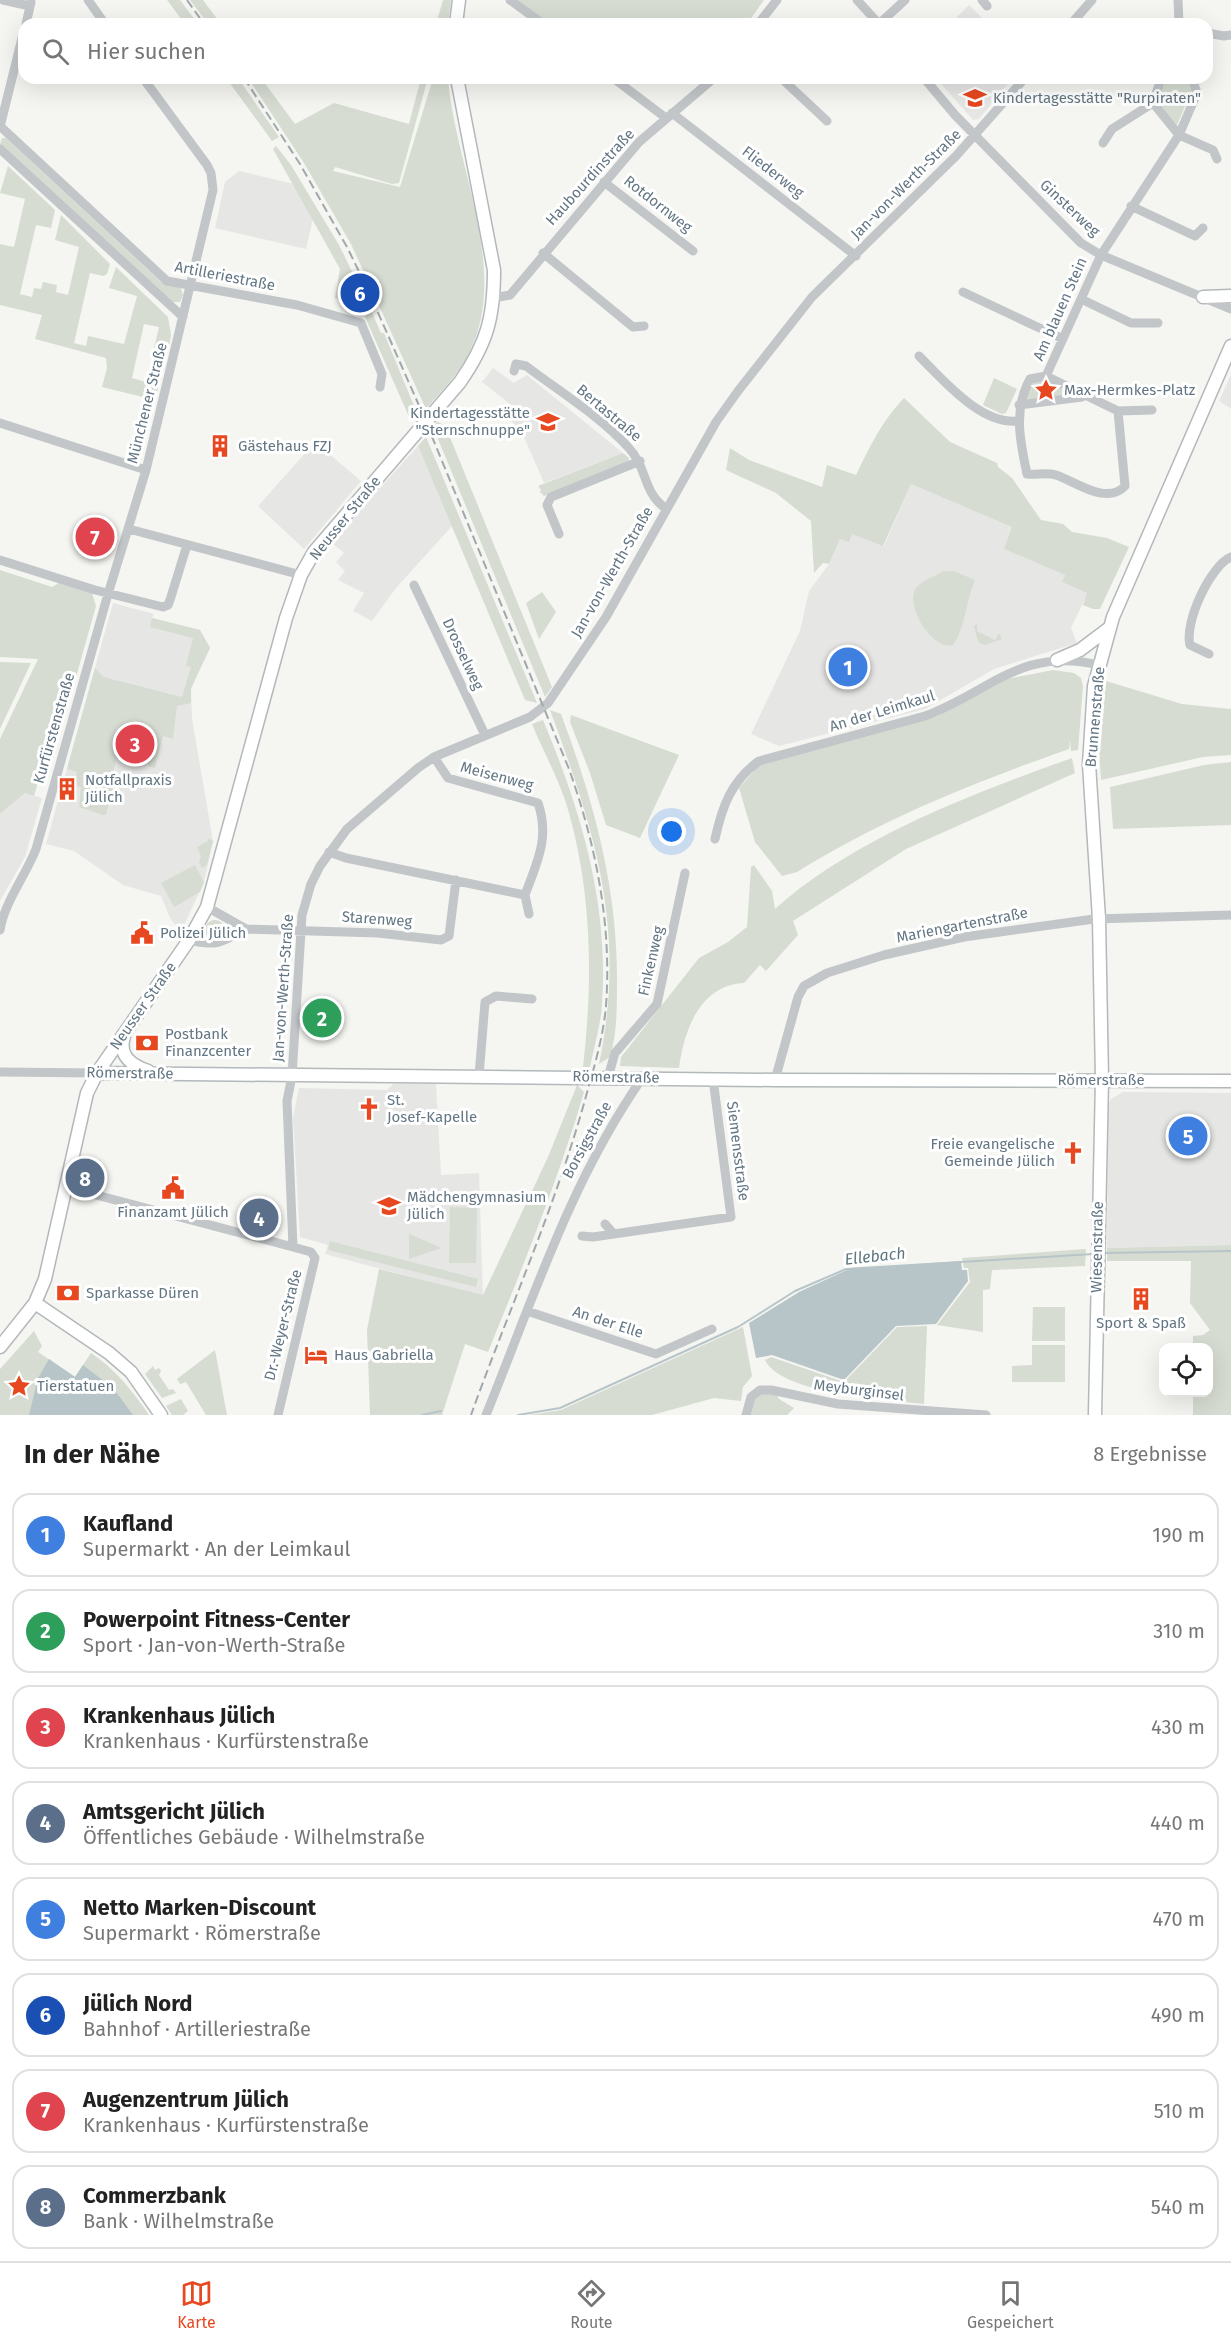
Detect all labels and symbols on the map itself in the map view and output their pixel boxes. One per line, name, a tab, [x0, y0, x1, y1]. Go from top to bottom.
school or university icon: Kindertagesstätte "Rurpiraten"	[962, 85, 988, 111]
place label: Kindertagesstätte "Rurpiraten"	[993, 89, 1201, 107]
street label: Haubourdinstraße	[542, 125, 638, 229]
street label: Jan-von-Werth-Straße	[847, 125, 965, 243]
street label: Fliederweg	[738, 142, 808, 202]
street label: Rotdornweg	[620, 172, 696, 236]
street label: Ginsterweg	[1036, 176, 1104, 240]
street label: Am blauen Stein	[1029, 255, 1091, 363]
street label: Artilleriestraße	[173, 257, 277, 295]
pin: 6	[340, 270, 380, 316]
street label: Münchener Straße	[123, 341, 171, 465]
place icon: Max-Hermkes-Platz	[1033, 377, 1059, 403]
street label: Bertastraße	[573, 381, 645, 445]
place label: Max-Hermkes-Platz	[1064, 381, 1196, 399]
place label: Kindertagesstätte "Sternschnuppe"	[410, 404, 530, 439]
school or university icon: Kindertagesstätte "Sternschnuppe"	[535, 409, 561, 435]
building icon: Gästehaus FZJ	[207, 433, 233, 459]
place label: Gästehaus FZJ	[238, 437, 332, 455]
street label: Neusser Straße	[306, 472, 384, 564]
street label: Jan-von-Werth-Straße	[567, 503, 657, 641]
pin: 7	[76, 514, 115, 560]
street label: Drosselweg	[439, 615, 487, 693]
pin: 1	[828, 644, 868, 690]
street label: Brunnenstraße	[1082, 666, 1108, 768]
street label: Kurfürstenstraße	[30, 670, 78, 786]
street label: An der Leimkaul	[827, 686, 937, 736]
pin: 3	[116, 722, 154, 766]
street label: Meisenweg	[459, 758, 536, 794]
place label: Notfallpraxis Jülich	[85, 771, 172, 806]
building icon: Notfallpraxis Jülich	[54, 776, 80, 802]
your location	[657, 817, 686, 846]
street label: Mariengartenstraße	[895, 903, 1029, 947]
street label: Starenweg	[341, 908, 413, 930]
street label: Jan-von-Werth-Straße	[269, 913, 297, 1063]
public building icon: Polizei Jülich	[129, 920, 155, 946]
place label: Polizei Jülich	[160, 924, 246, 942]
street label: Finkenweg	[634, 924, 668, 998]
street label: Neusser Straße	[106, 959, 180, 1053]
pin: 2	[302, 996, 342, 1040]
place label: Postbank Finanzcenter	[165, 1025, 251, 1060]
bank icon: Postbank Finanzcenter	[134, 1030, 160, 1056]
street label: Römerstraße	[86, 1063, 174, 1083]
street label: Römerstraße	[572, 1067, 660, 1087]
street label: Römerstraße	[1057, 1071, 1145, 1089]
place label: St. Josef-Kapelle	[387, 1091, 477, 1126]
church icon: St. Josef-Kapelle	[356, 1096, 382, 1122]
street label: Borsigstraße	[558, 1098, 616, 1182]
street label: Siemensstraße	[723, 1100, 753, 1202]
pin: 5	[1168, 1114, 1208, 1158]
place label: Freie evangelische Gemeinde Jülich	[931, 1135, 1055, 1170]
church icon: Freie evangelische Gemeinde Jülich	[1060, 1140, 1086, 1166]
pin: 8	[66, 1156, 104, 1200]
public building icon: Finanzamt Jülich	[160, 1175, 186, 1201]
place label: Mädchengymnasium Jülich	[407, 1188, 546, 1223]
school or university icon: Mädchengymnasium Jülich	[376, 1193, 402, 1219]
pin: 4	[240, 1196, 278, 1240]
street label: Wiesenstraße	[1087, 1201, 1107, 1293]
place label: Finanzamt Jülich	[117, 1203, 229, 1221]
water label: Ellebach	[844, 1243, 906, 1269]
street label: Dr.-Weyer-Straße	[260, 1268, 306, 1382]
bank icon: Sparkasse Düren	[55, 1280, 81, 1306]
place label: Sparkasse Düren	[86, 1284, 199, 1302]
building icon: Sport & Spaß	[1128, 1286, 1154, 1312]
street label: An der Elle	[570, 1302, 646, 1342]
place label: Sport & Spaß	[1096, 1314, 1186, 1332]
hotel icon: Haus Gabriella	[303, 1342, 329, 1368]
place label: Haus Gabriella	[334, 1346, 434, 1364]
place icon: Tierstatuen	[6, 1373, 32, 1399]
street label: Meyburginsel	[813, 1376, 906, 1405]
place label: Tierstatuen	[37, 1377, 114, 1395]

